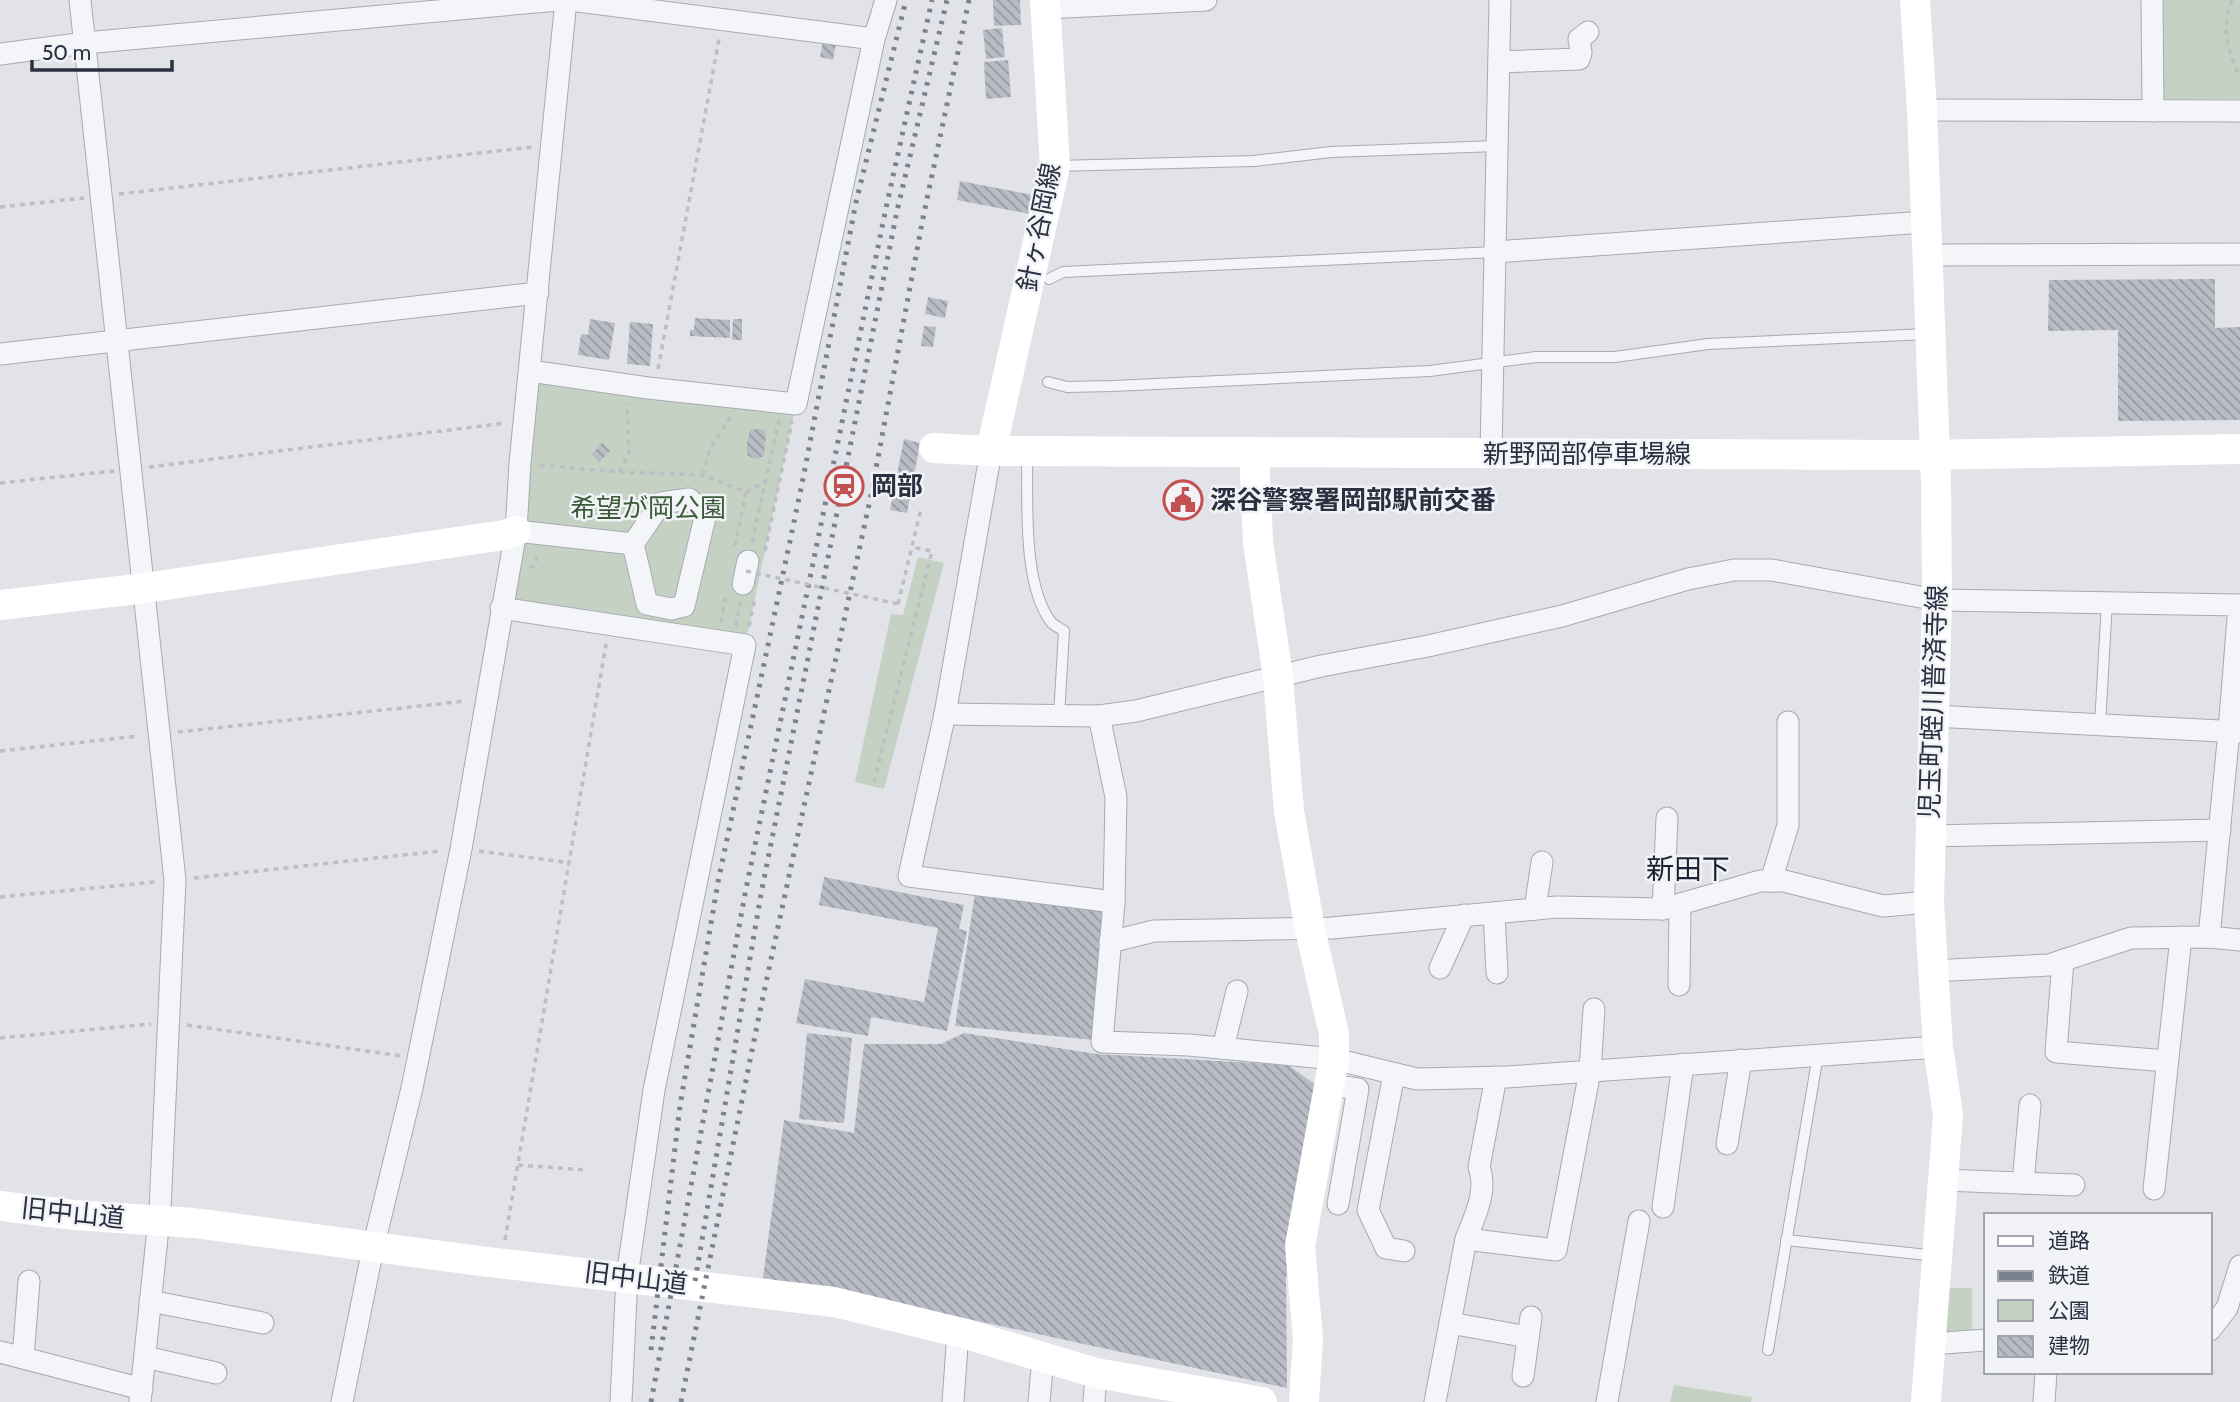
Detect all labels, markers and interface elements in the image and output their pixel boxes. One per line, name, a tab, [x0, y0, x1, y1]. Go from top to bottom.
scale bar	[32, 28, 172, 72]
text: 50 m	[42, 40, 91, 65]
street label: 針ヶ谷岡線	[1011, 160, 1067, 294]
street label: 新野岡部停車場線	[1483, 438, 1691, 470]
station icon: 岡部	[823, 465, 865, 507]
place label: 岡部	[871, 470, 923, 502]
public building icon: 深谷警察署岡部駅前交番	[1162, 479, 1204, 521]
place label: 深谷警察署岡部駅前交番	[1210, 484, 1496, 516]
park label: 希望が岡公園	[570, 492, 726, 524]
street label: 児玉町蛭川普済寺線	[1913, 585, 1953, 819]
district label: 新田下	[1646, 852, 1730, 886]
street label: 旧中山道	[20, 1192, 126, 1234]
legend	[1984, 1213, 2212, 1374]
text: 道路	[2048, 1228, 2090, 1253]
street label: 旧中山道	[582, 1256, 690, 1300]
text: 鉄道	[2048, 1263, 2090, 1288]
text: 公園	[2048, 1298, 2090, 1323]
text: 建物	[2048, 1333, 2090, 1358]

